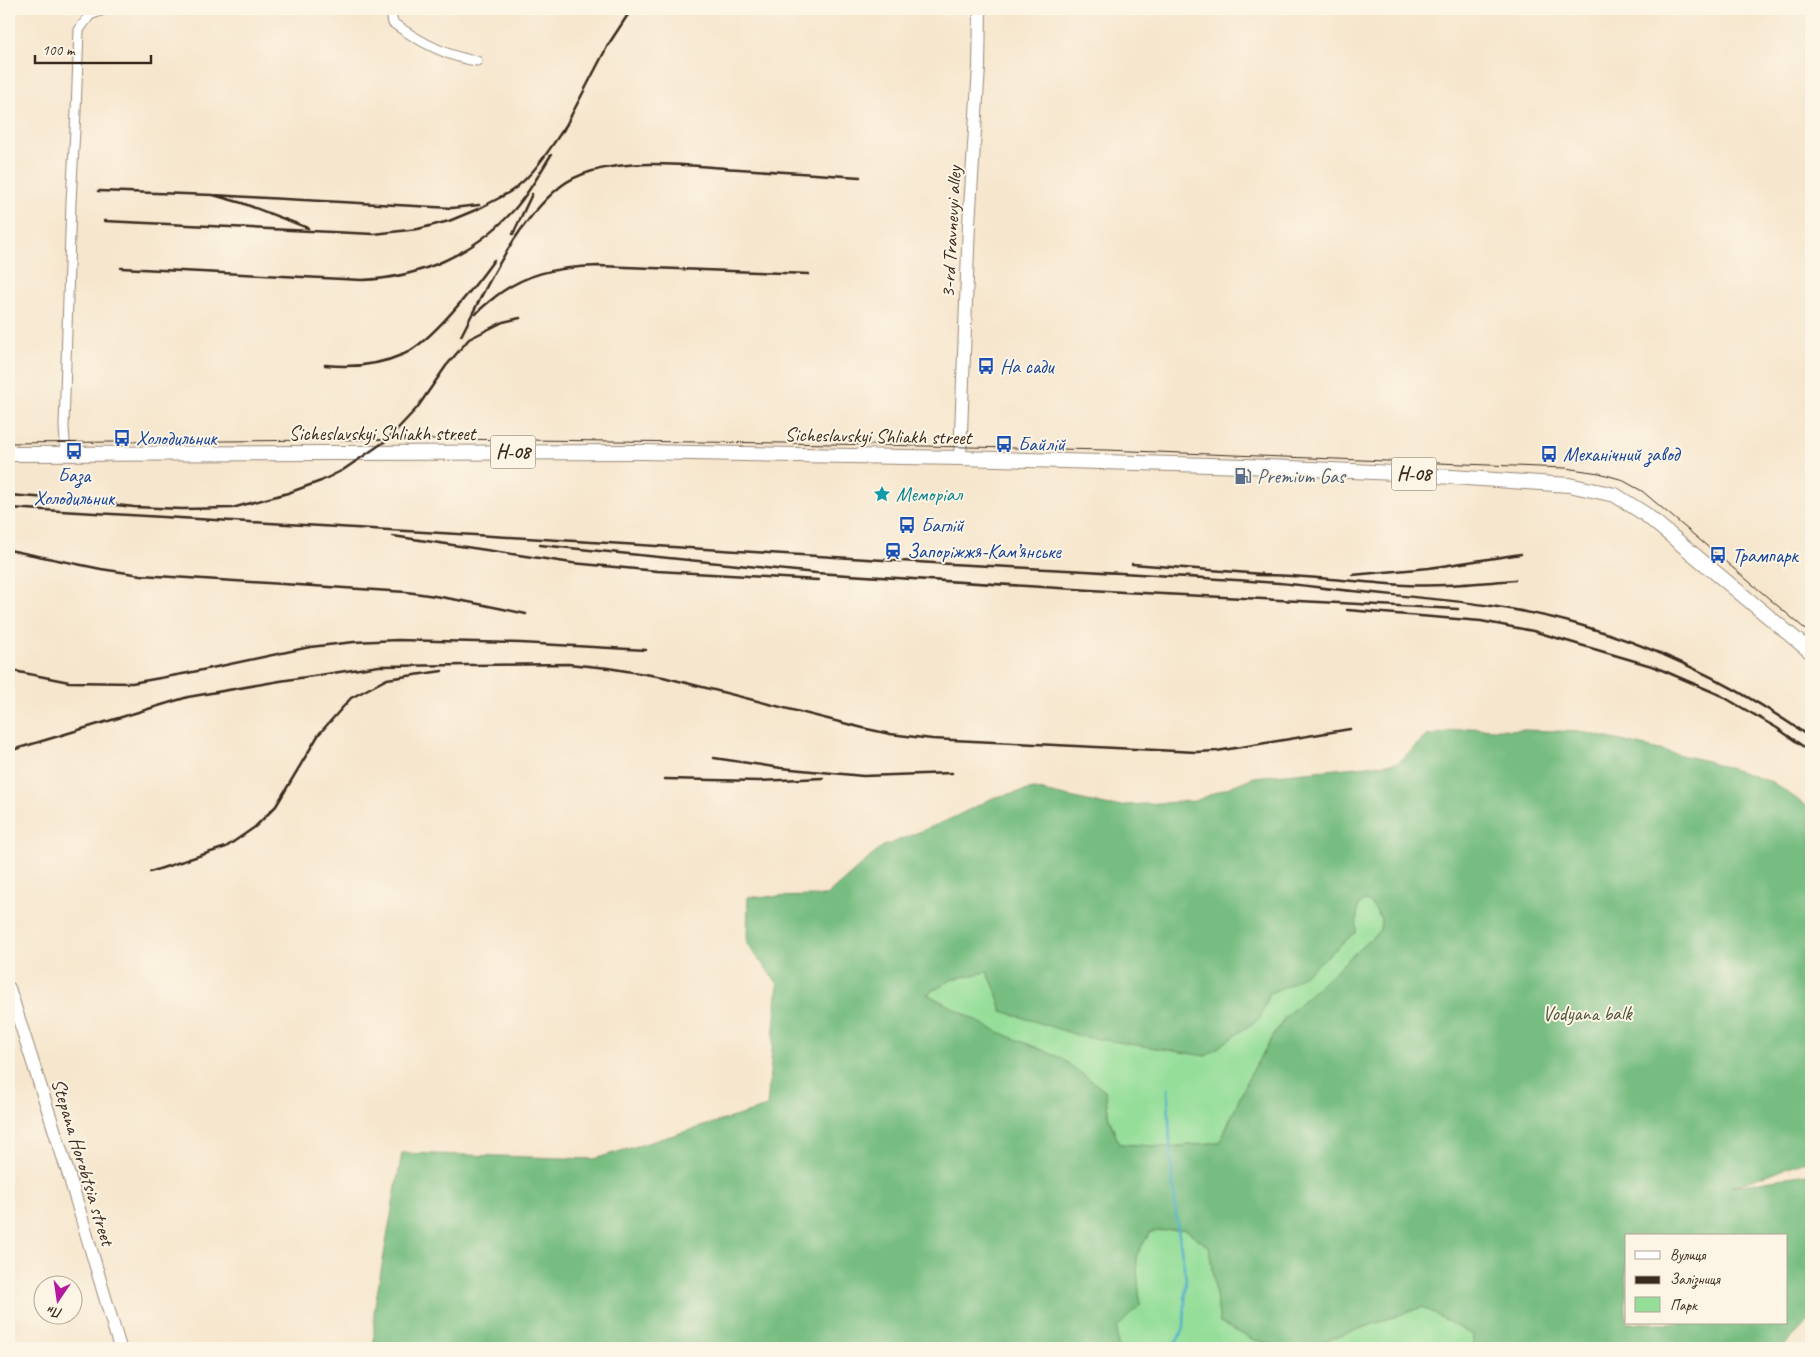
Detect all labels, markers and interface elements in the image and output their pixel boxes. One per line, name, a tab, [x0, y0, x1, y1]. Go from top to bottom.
scale bar	[35, 32, 151, 64]
text: 100 m	[42, 41, 76, 60]
street label: 3-rd Travnevyi alley	[935, 163, 967, 299]
place label: На сади	[1000, 354, 1055, 379]
bus stop icon: На сади	[976, 356, 996, 376]
street label: Sicheslavskyi Shliakh street	[289, 421, 478, 446]
street label: Sicheslavskyi Shliakh street	[784, 422, 974, 450]
place label: Холодильник	[136, 426, 218, 451]
bus stop icon: Холодильник	[112, 428, 132, 448]
place label: Байлій	[1018, 432, 1067, 457]
bus stop icon: Байлій	[994, 434, 1014, 454]
road number: Н-08	[490, 436, 536, 468]
bus stop icon: База Холодильник	[64, 441, 84, 461]
place label: Механічний завод	[1563, 442, 1682, 468]
bus stop icon: Механічний завод	[1539, 444, 1559, 464]
road number: Н-08	[1392, 458, 1436, 490]
place label: База Холодильник	[34, 463, 116, 511]
place label: Premium Gas	[1257, 464, 1347, 489]
fuel station icon: Premium Gas	[1233, 466, 1253, 486]
place label: Меморіал	[896, 482, 964, 507]
place icon: Меморіал	[872, 484, 892, 504]
place label: Баглій	[921, 513, 965, 538]
bus stop icon: Баглій	[897, 515, 917, 535]
place label: Запоріжжя-Кам’янське	[907, 539, 1062, 564]
station icon: Запоріжжя-Кам’янське	[883, 541, 903, 561]
place label: Трампарк	[1732, 543, 1800, 568]
bus stop icon: Трампарк	[1708, 545, 1728, 565]
park label: Vodyana balk	[1543, 1001, 1633, 1026]
street label: Stepana Horobtsia street	[46, 1076, 121, 1251]
legend	[1625, 1234, 1788, 1324]
text: Вулиця	[1670, 1246, 1707, 1265]
text: Залізниця	[1670, 1270, 1721, 1289]
north arrow	[32, 1274, 82, 1324]
text: Парк	[1670, 1296, 1698, 1315]
text: Пн	[45, 1302, 64, 1322]

